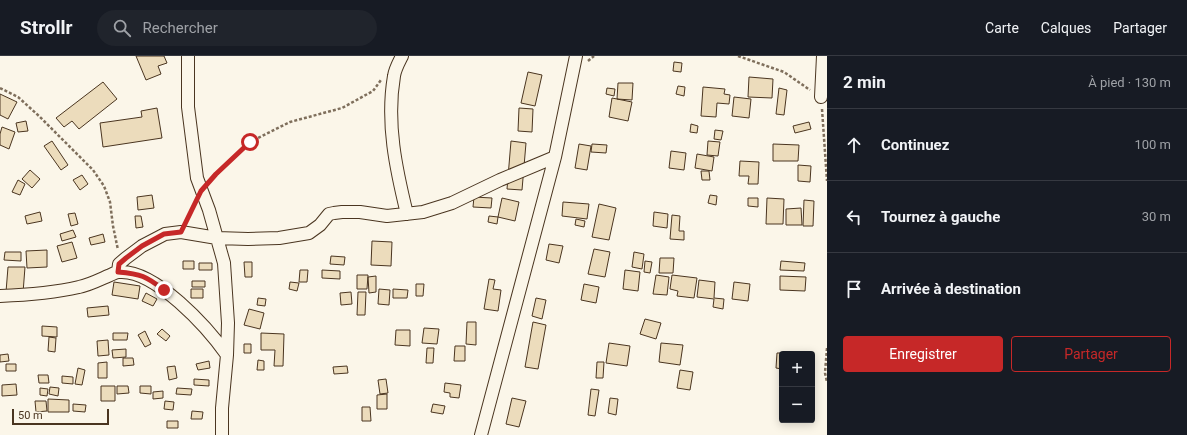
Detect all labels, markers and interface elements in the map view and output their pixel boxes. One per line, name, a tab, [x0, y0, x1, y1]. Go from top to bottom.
search box	[97, 10, 377, 46]
text: Strollr	[20, 16, 73, 39]
icon: search	[111, 17, 133, 39]
text: Rechercher	[143, 19, 218, 37]
text: Carte	[985, 20, 1019, 36]
text: Calques	[1041, 20, 1091, 36]
text: Partager	[1113, 20, 1167, 36]
text: 2 min	[843, 72, 886, 92]
text: À pied · 130 m	[1088, 75, 1171, 90]
route start	[241, 133, 259, 151]
icon: ahead	[843, 134, 865, 156]
text: Continuez	[881, 136, 949, 154]
text: 100 m	[1134, 137, 1171, 152]
icon: left	[843, 206, 865, 228]
text: Tournez à gauche	[881, 208, 1000, 226]
text: 30 m	[1142, 209, 1171, 224]
icon: arrive	[843, 278, 865, 300]
text: Arrivée à destination	[881, 280, 1021, 298]
route end	[155, 281, 173, 299]
button: Enregistrer	[843, 336, 1003, 372]
button: Partager	[1011, 336, 1171, 372]
map controls	[779, 351, 815, 423]
button: +	[779, 351, 815, 387]
button: −	[779, 387, 815, 423]
scale bar	[12, 407, 109, 426]
text: 50 m	[18, 409, 43, 422]

